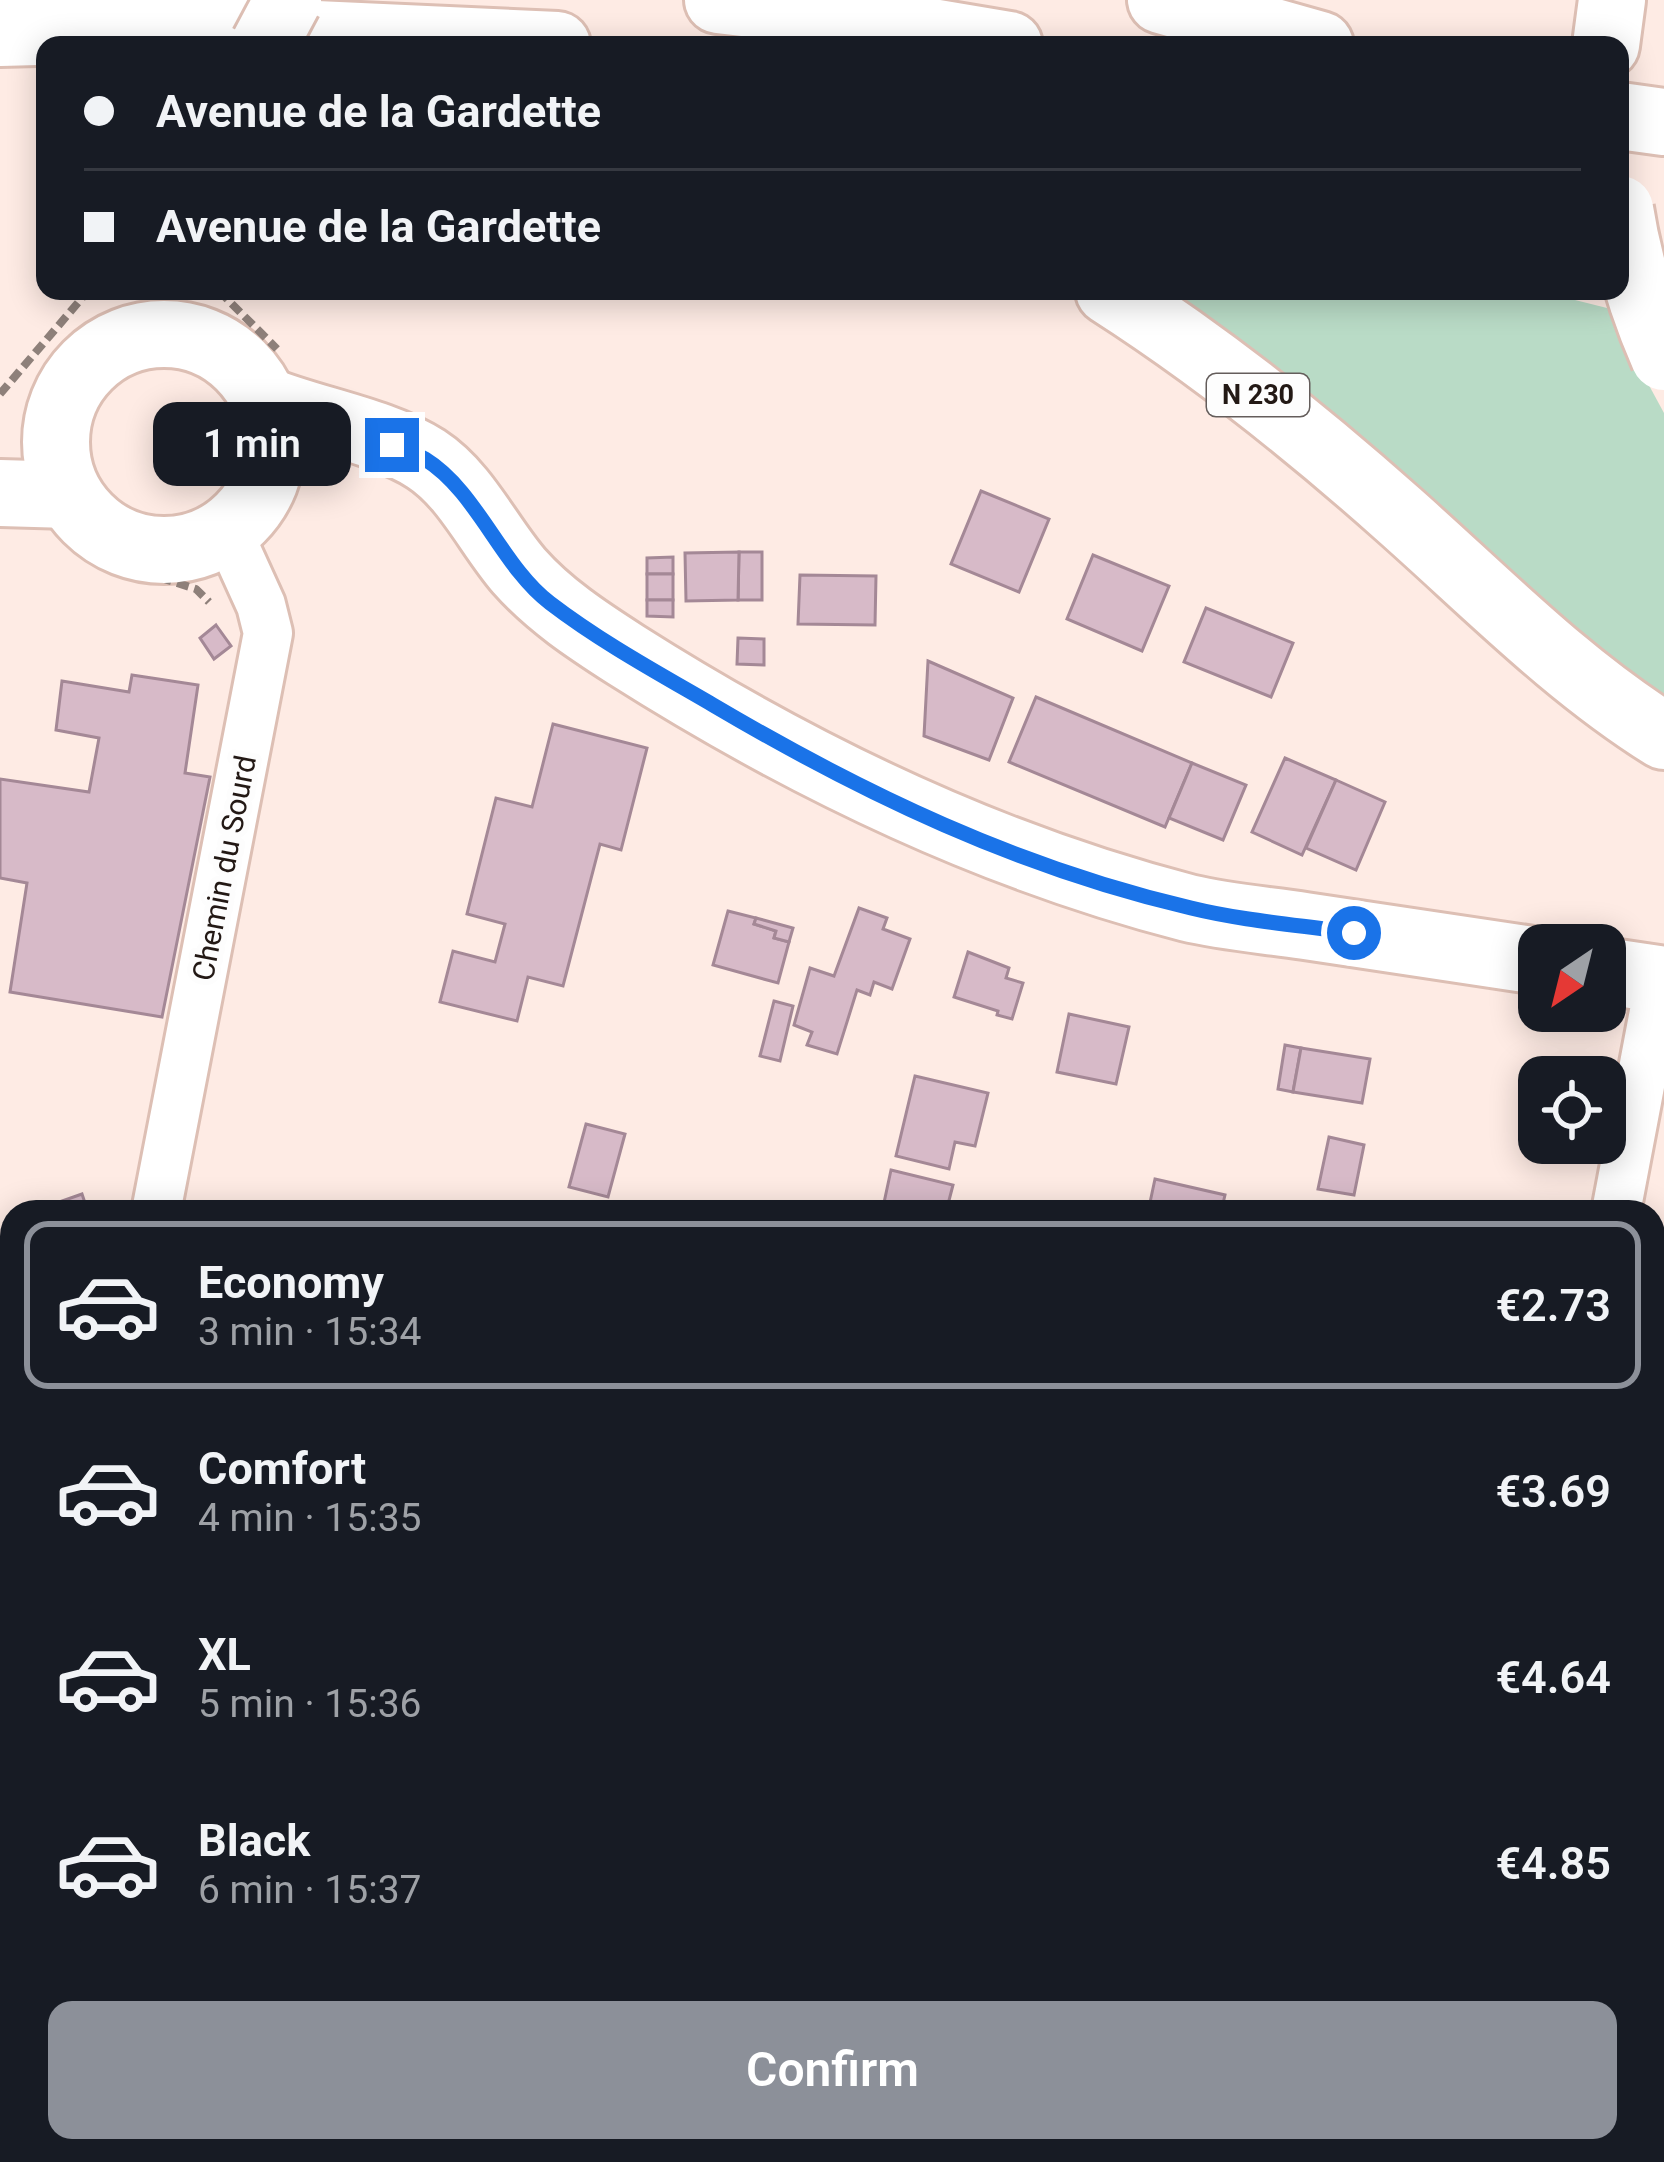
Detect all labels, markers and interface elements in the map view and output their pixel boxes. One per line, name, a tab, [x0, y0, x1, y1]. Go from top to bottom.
text: Avenue de la Gardette	[156, 85, 601, 138]
text: Avenue de la Gardette	[156, 200, 601, 253]
road number: N 230	[1207, 374, 1309, 416]
callout: 1 min	[152, 403, 350, 487]
route end	[365, 418, 419, 472]
text: 1 min	[203, 421, 301, 467]
street label: Chemin du Sourd	[185, 752, 263, 984]
route start	[1327, 906, 1381, 960]
north arrow	[1518, 924, 1626, 1032]
map controls	[1518, 924, 1626, 1164]
button: locate	[1518, 1056, 1626, 1164]
icon: car	[54, 1251, 162, 1359]
text: Economy	[198, 1256, 384, 1309]
text: €2.73	[1495, 1279, 1611, 1332]
text: 3 min · 15:34	[198, 1309, 421, 1355]
icon: car	[54, 1437, 162, 1545]
text: Comfort	[198, 1442, 366, 1495]
text: €3.69	[1495, 1465, 1611, 1518]
text: 4 min · 15:35	[198, 1495, 421, 1541]
icon: car	[54, 1623, 162, 1731]
text: XL	[198, 1628, 251, 1681]
text: €4.64	[1495, 1651, 1611, 1704]
text: 5 min · 15:36	[198, 1681, 421, 1727]
icon: car	[54, 1809, 162, 1917]
text: Black	[198, 1814, 310, 1867]
text: €4.85	[1495, 1837, 1611, 1890]
text: 6 min · 15:37	[198, 1867, 421, 1913]
button: Confirm	[48, 2001, 1617, 2139]

